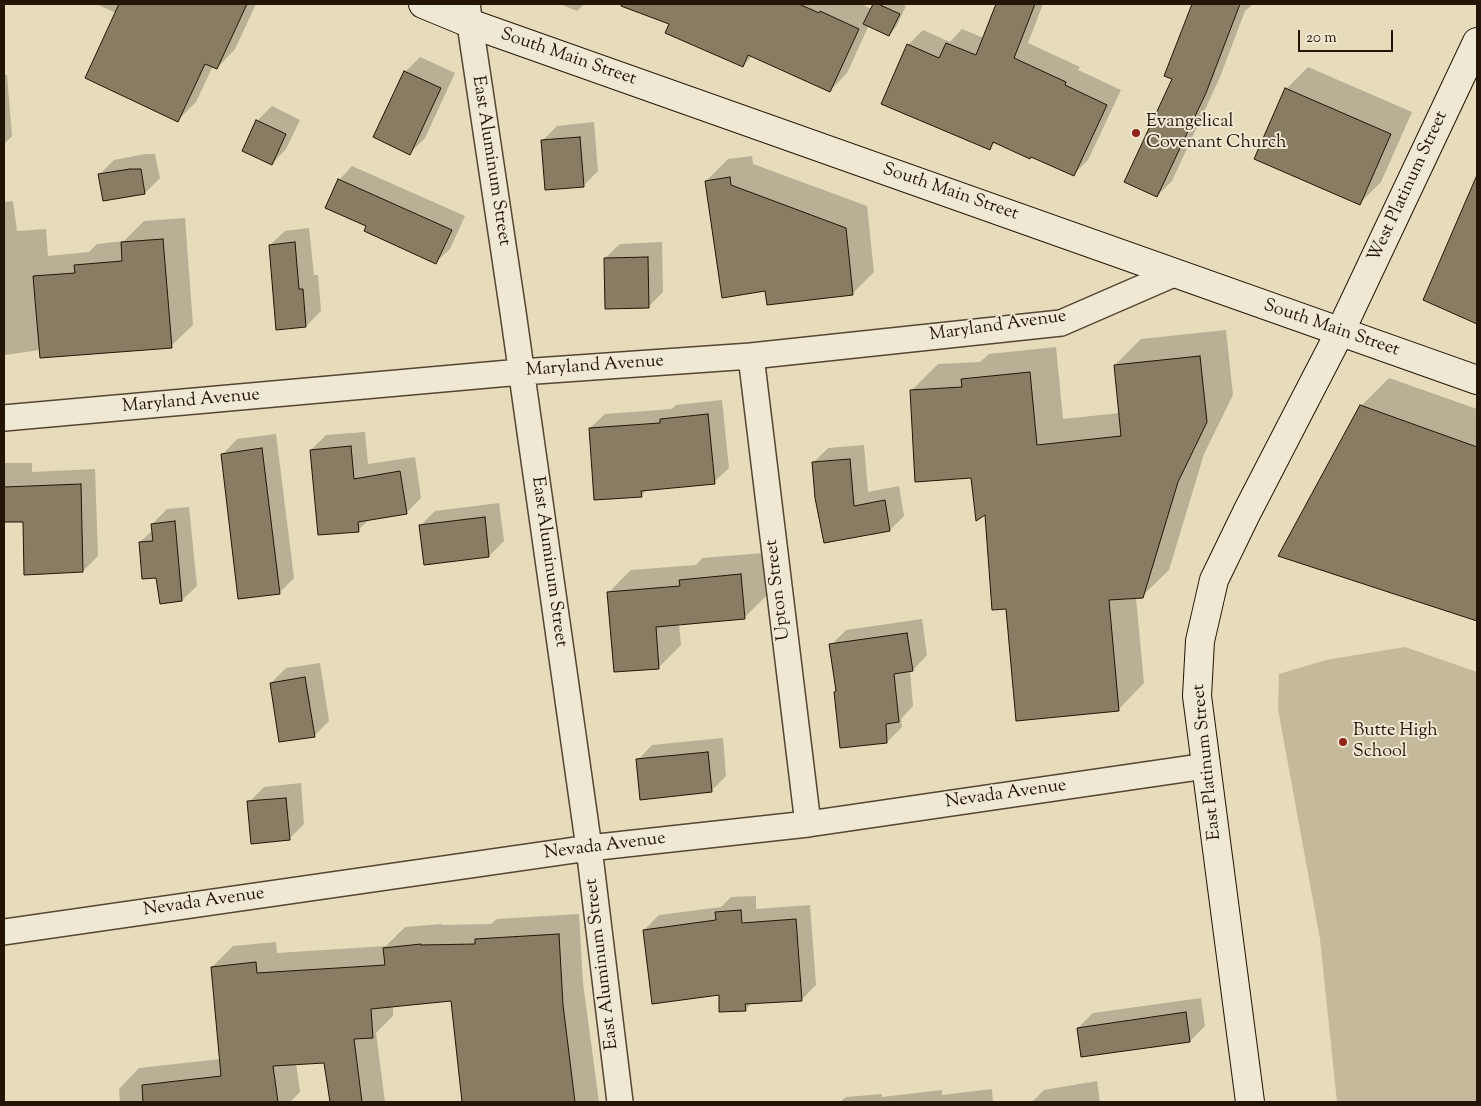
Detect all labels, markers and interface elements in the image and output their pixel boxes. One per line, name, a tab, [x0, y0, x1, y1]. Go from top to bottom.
scale bar	[1301, 20, 1396, 52]
street label: South Main Street	[497, 25, 639, 91]
text: 20 m	[1306, 28, 1337, 49]
street label: East Aluminum Street	[466, 74, 514, 248]
street label: West Platinum Street	[1365, 108, 1453, 266]
place label: Evangelical Covenant Church	[1146, 112, 1287, 154]
marker: Evangelical Covenant Church	[1130, 127, 1142, 139]
street label: South Main Street	[879, 160, 1021, 226]
street label: South Main Street	[1260, 296, 1402, 362]
street label: Maryland Avenue	[928, 307, 1068, 347]
street label: Maryland Avenue	[525, 351, 665, 383]
street label: Maryland Avenue	[121, 385, 261, 419]
street label: East Aluminum Street	[525, 475, 571, 649]
street label: Upton Street	[762, 538, 796, 642]
street label: East Platinum Street	[1189, 683, 1227, 841]
place label: Butte High School	[1353, 721, 1438, 764]
marker: Butte High School	[1337, 736, 1349, 748]
street label: Nevada Avenue	[944, 776, 1068, 814]
street label: Nevada Avenue	[543, 829, 667, 865]
street label: East Aluminum Street	[582, 877, 624, 1051]
street label: Nevada Avenue	[142, 884, 266, 922]

